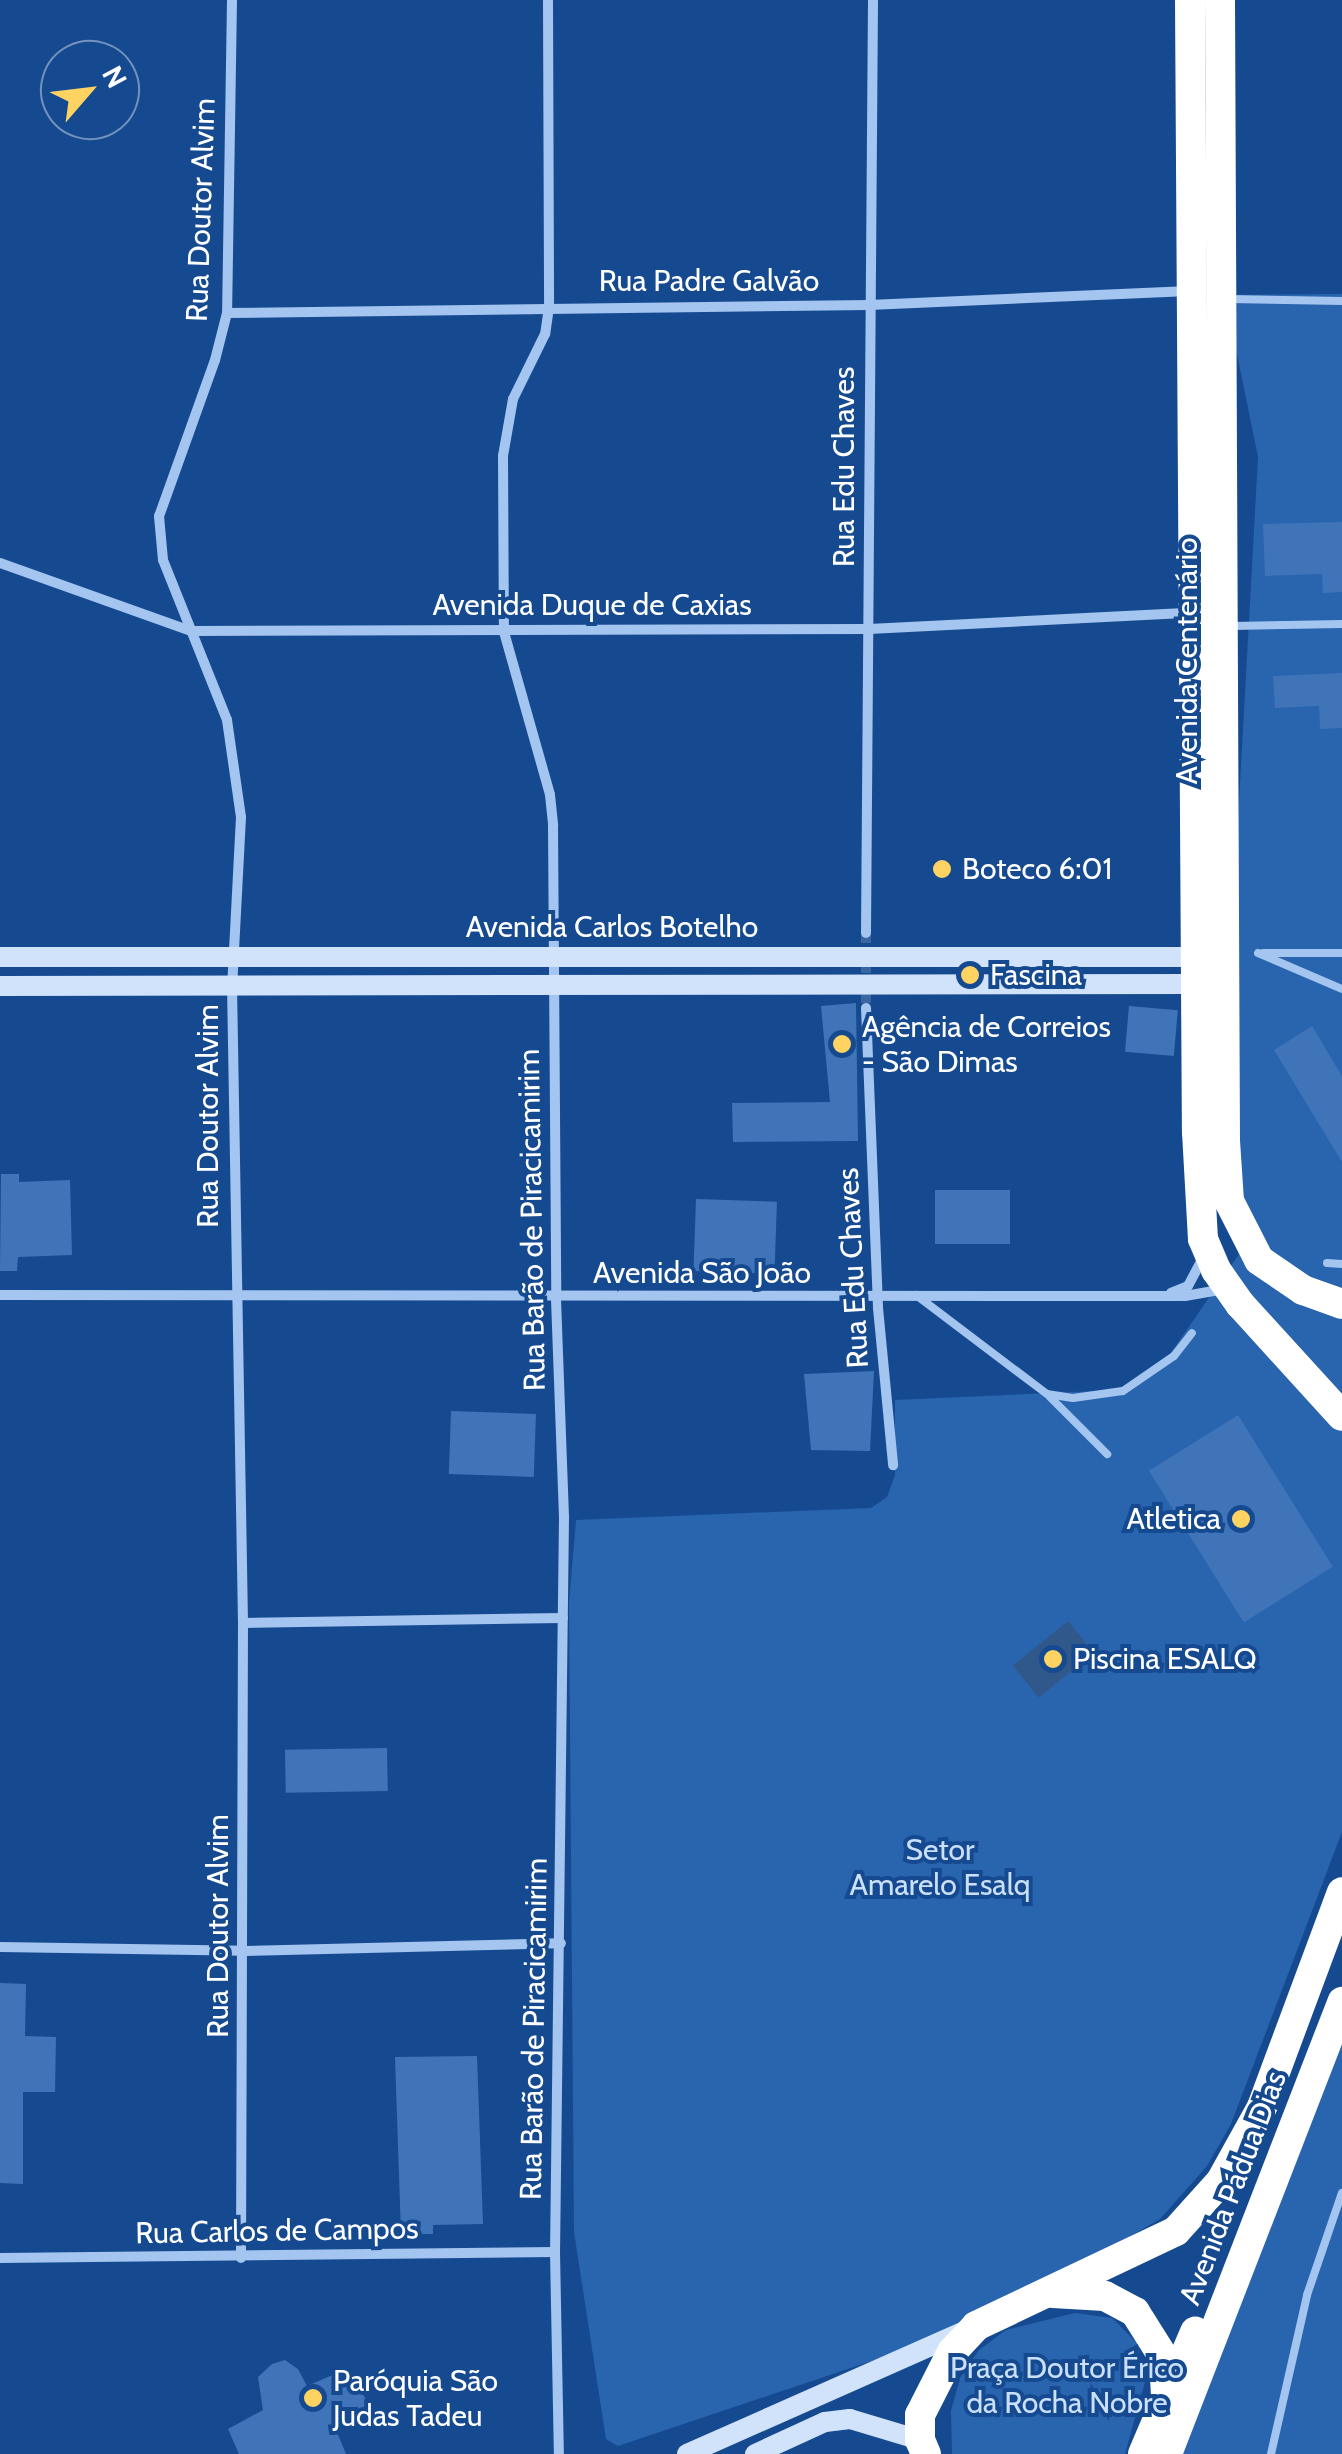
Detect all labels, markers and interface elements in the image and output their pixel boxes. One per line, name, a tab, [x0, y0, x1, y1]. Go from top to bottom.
north arrow	[40, 40, 140, 140]
text: N	[95, 60, 134, 94]
street label: Rua Doutor Alvim	[179, 98, 223, 322]
street label: Rua Padre Galvão	[599, 263, 819, 299]
street label: Rua Edu Chaves	[826, 367, 862, 567]
street label: Avenida Centenário	[1169, 537, 1205, 785]
street label: Avenida Duque de Caxias	[432, 587, 752, 623]
place label: Boteco 6:01	[962, 851, 1112, 887]
marker: Boteco 6:01	[931, 858, 953, 880]
street label: Avenida Carlos Botelho	[466, 909, 758, 945]
place label: Fascina	[990, 957, 1082, 993]
marker: Fascina	[959, 964, 981, 986]
street label: Rua Doutor Alvim	[190, 1004, 226, 1228]
place label: Agência de Correios - São Dimas	[862, 1009, 1111, 1080]
marker: Agência de Correios - São Dimas	[831, 1033, 853, 1055]
street label: Rua Barão de Piracicamirim	[511, 1049, 553, 1391]
street label: Rua Edu Chaves	[830, 1167, 876, 1369]
street label: Avenida São João	[593, 1255, 811, 1291]
place label: Atletica	[1126, 1501, 1221, 1537]
marker: Atletica	[1230, 1508, 1252, 1530]
place label: Piscina ESALQ	[1073, 1641, 1257, 1677]
marker: Piscina ESALQ	[1042, 1648, 1064, 1670]
street label: Rua Doutor Alvim	[200, 1814, 236, 2038]
park label: Setor Amarelo Esalq	[850, 1832, 1030, 1902]
street label: Rua Barão de Piracicamirim	[513, 1858, 555, 2200]
street label: Avenida Pádua Dias	[1172, 2066, 1294, 2310]
street label: Rua Carlos de Campos	[135, 2211, 419, 2251]
park label: Praça Doutor Érico da Rocha Nobre	[950, 2350, 1184, 2420]
place label: Paróquia São Judas Tadeu	[333, 2363, 498, 2434]
marker: Paróquia São Judas Tadeu	[302, 2387, 324, 2409]

